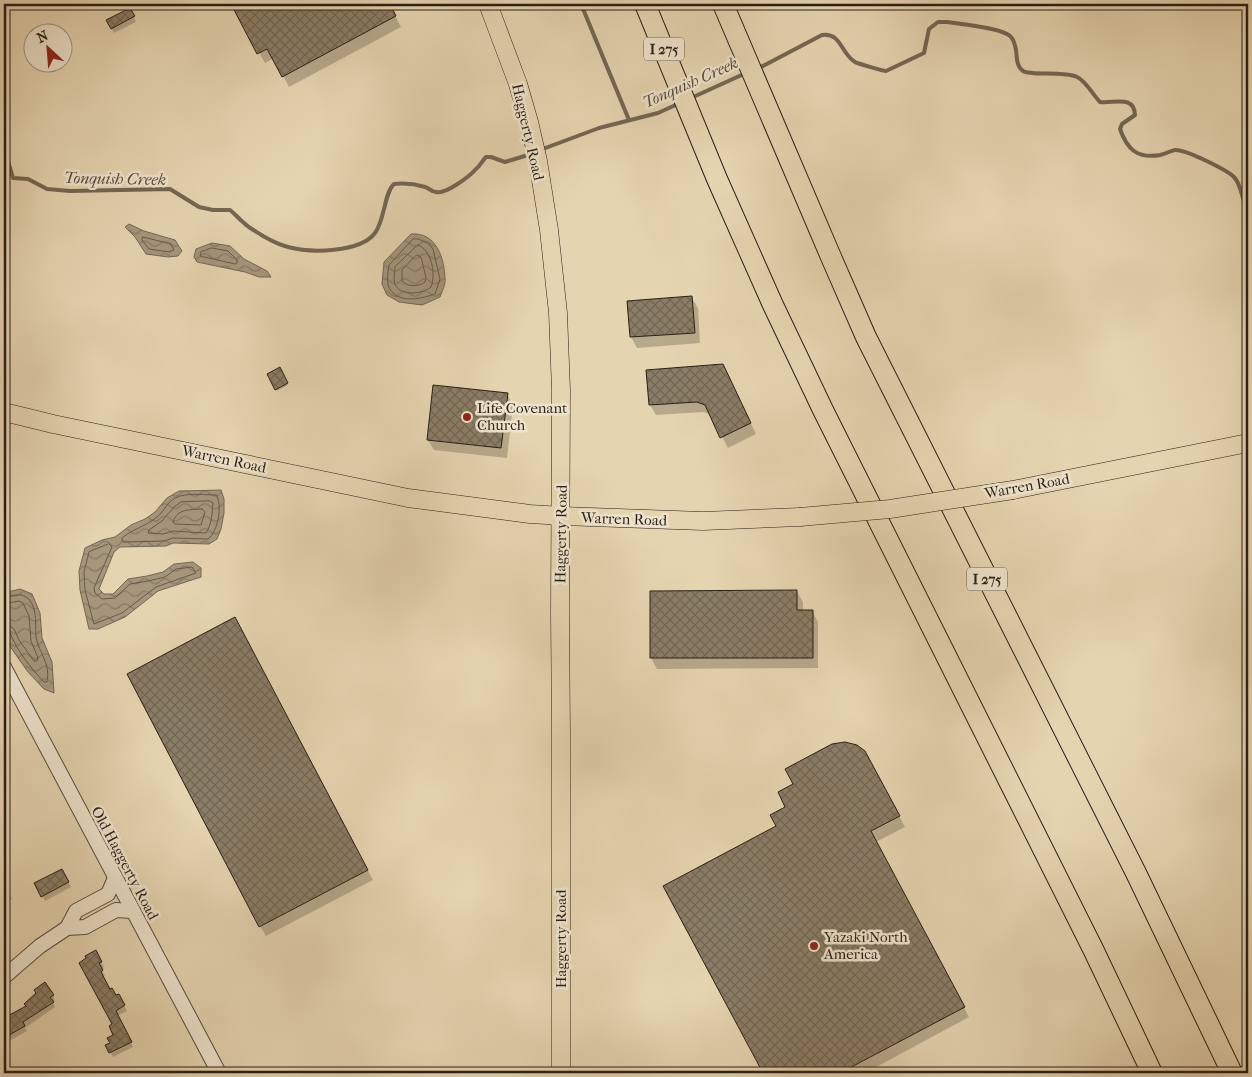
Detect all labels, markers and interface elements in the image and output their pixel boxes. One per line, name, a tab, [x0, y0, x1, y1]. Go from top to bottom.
north arrow	[22, 22, 72, 72]
text: N	[34, 27, 51, 47]
road number: I 275	[644, 38, 684, 61]
water label: Tonquish Creek	[640, 53, 741, 112]
street label: Haggerty Road	[508, 82, 548, 183]
water label: Tonquish Creek	[64, 168, 166, 189]
place label: Life Covenant Church	[477, 399, 568, 434]
marker: Life Covenant Church	[461, 411, 473, 423]
street label: Warren Road	[179, 441, 269, 477]
street label: Warren Road	[982, 470, 1072, 503]
street label: Haggerty Road	[551, 484, 571, 583]
street label: Warren Road	[580, 508, 668, 530]
road number: I 275	[967, 568, 1007, 590]
street label: Old Haggerty Road	[87, 803, 163, 924]
street label: Haggerty Road	[552, 889, 570, 988]
place label: Yazaki North America	[823, 928, 908, 963]
marker: Yazaki North America	[808, 940, 820, 952]

